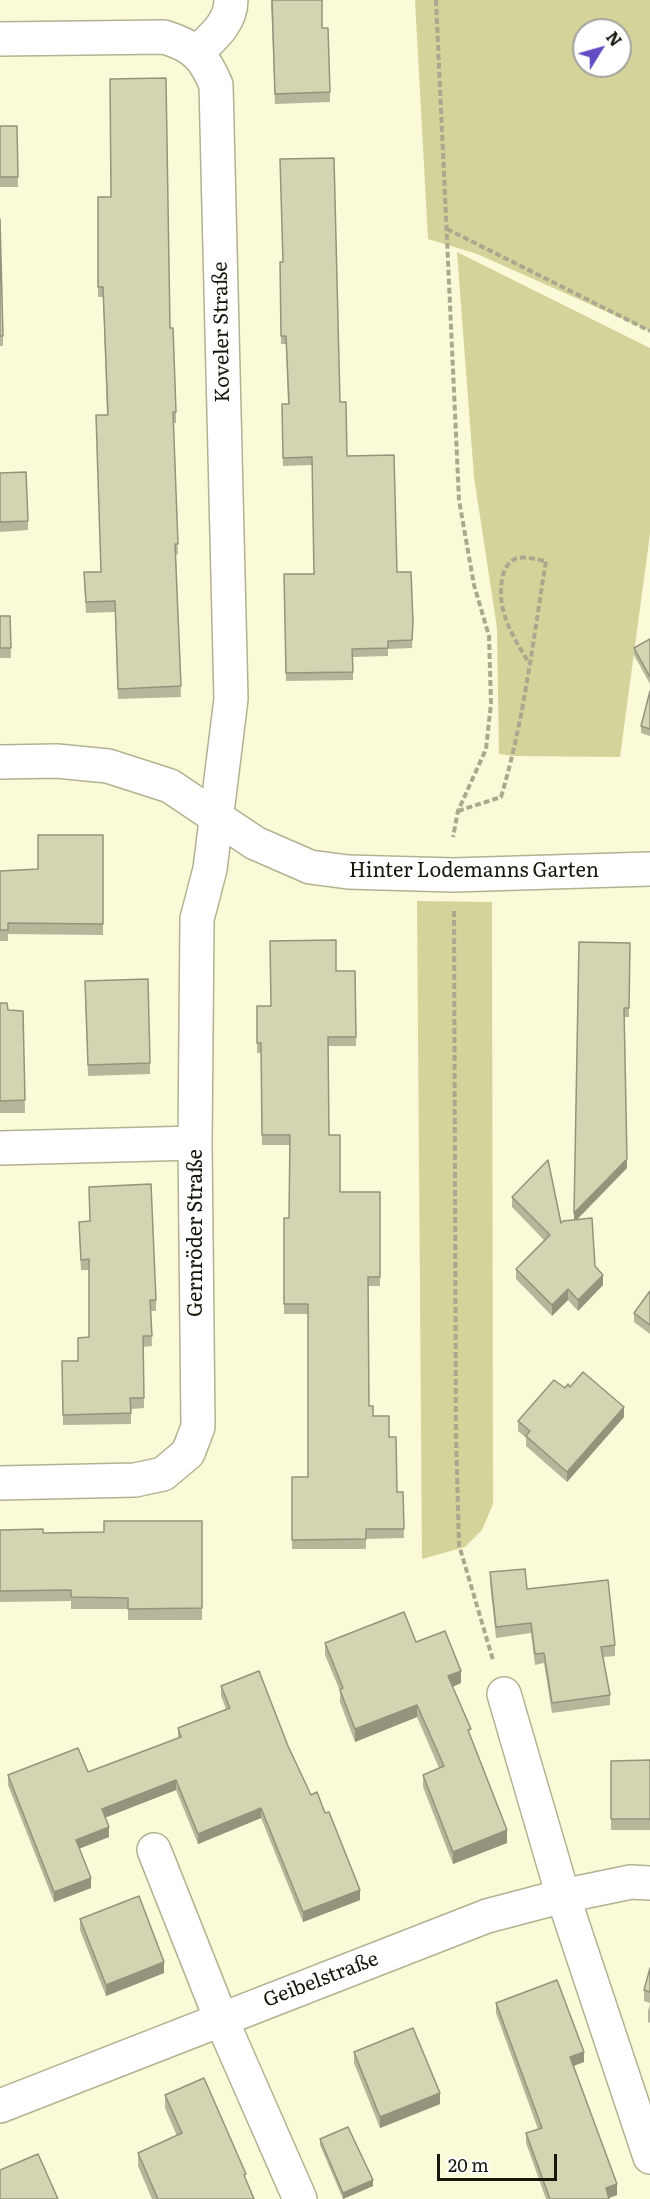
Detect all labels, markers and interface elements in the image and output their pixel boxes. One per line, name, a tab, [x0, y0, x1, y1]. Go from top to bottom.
north arrow	[572, 18, 632, 78]
text: N	[601, 26, 628, 51]
street label: Koveler Straße	[209, 261, 235, 403]
street label: Hinter Lodemanns Garten	[349, 859, 599, 883]
street label: Gernröder Straße	[184, 1149, 208, 1317]
street label: Geibelstraße	[260, 1947, 382, 2013]
scale bar	[440, 2142, 560, 2180]
text: 20 m	[448, 2151, 489, 2178]

